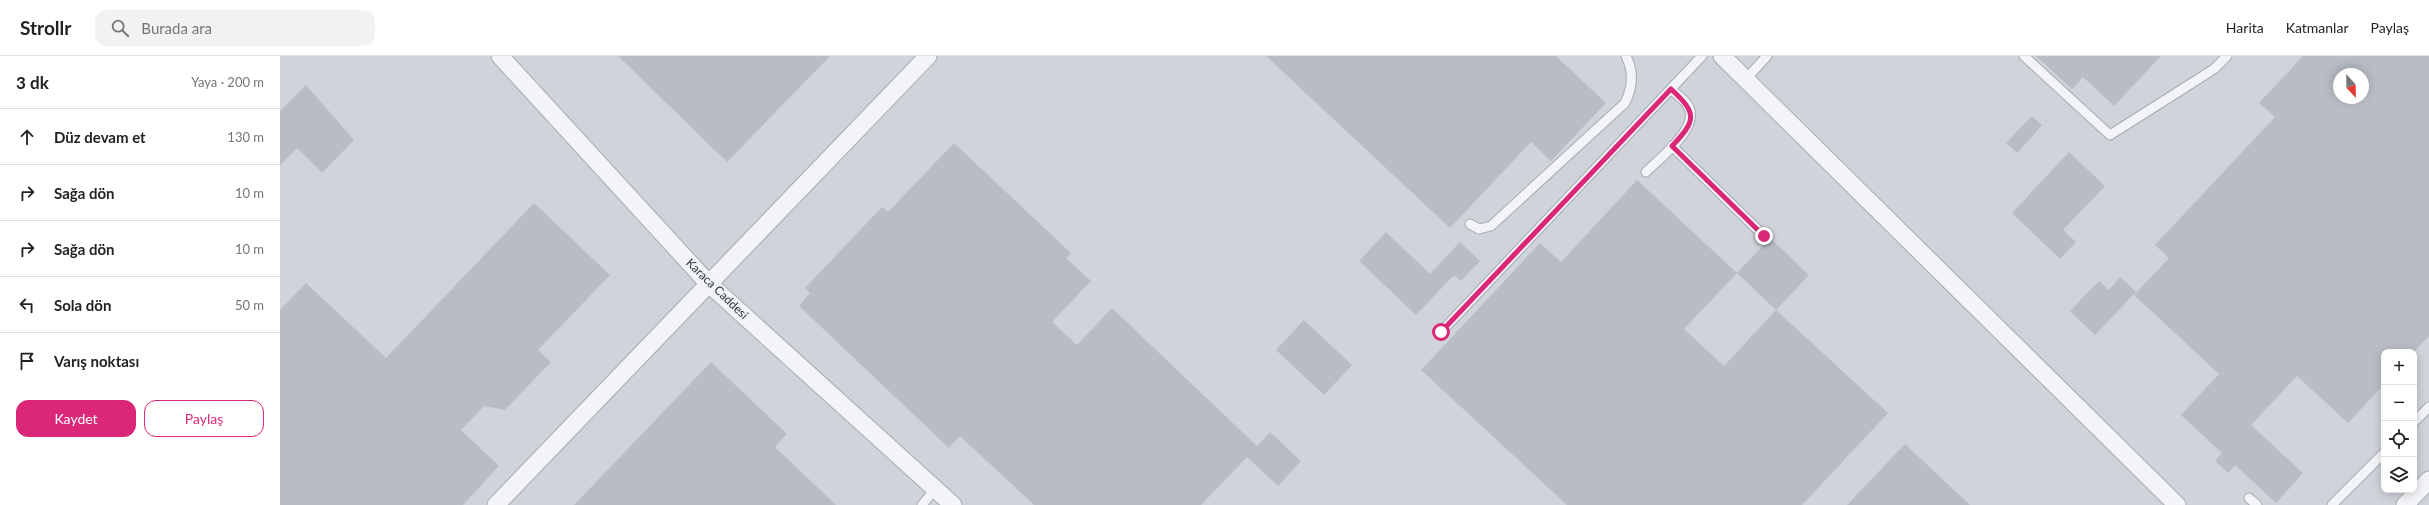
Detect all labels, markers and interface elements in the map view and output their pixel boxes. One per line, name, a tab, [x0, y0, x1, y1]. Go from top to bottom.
search box	[95, 10, 375, 46]
text: Strollr	[20, 16, 71, 39]
icon: search	[109, 17, 131, 39]
text: Burada ara	[141, 19, 212, 37]
text: Harita	[2226, 19, 2264, 36]
text: Katmanlar	[2286, 19, 2348, 36]
text: Paylaş	[2370, 19, 2409, 36]
north arrow	[2333, 68, 2369, 104]
text: 3 dk	[16, 72, 49, 93]
text: Yaya · 200 m	[191, 74, 264, 90]
icon: ahead	[16, 126, 38, 148]
text: Düz devam et	[54, 128, 146, 146]
text: 130 m	[227, 129, 264, 145]
icon: right	[16, 182, 38, 204]
text: Sağa dön	[54, 184, 115, 202]
text: 10 m	[235, 185, 264, 201]
route end	[1755, 227, 1773, 245]
icon: right	[16, 238, 38, 260]
text: Sağa dön	[54, 240, 115, 258]
text: 10 m	[235, 241, 264, 257]
street label: Karaca Caddesi	[683, 255, 752, 322]
icon: left	[16, 294, 38, 316]
text: Sola dön	[54, 296, 111, 314]
text: 50 m	[235, 297, 264, 313]
route start	[1432, 323, 1450, 341]
map controls	[2381, 349, 2417, 493]
button: +	[2381, 349, 2417, 385]
icon: arrive	[16, 350, 38, 372]
text: Varış noktası	[54, 352, 139, 370]
button: −	[2381, 385, 2417, 421]
button: Kaydet	[16, 400, 136, 437]
button: Paylaş	[144, 400, 264, 437]
button: locate	[2381, 421, 2417, 457]
button: layers	[2381, 457, 2417, 493]

